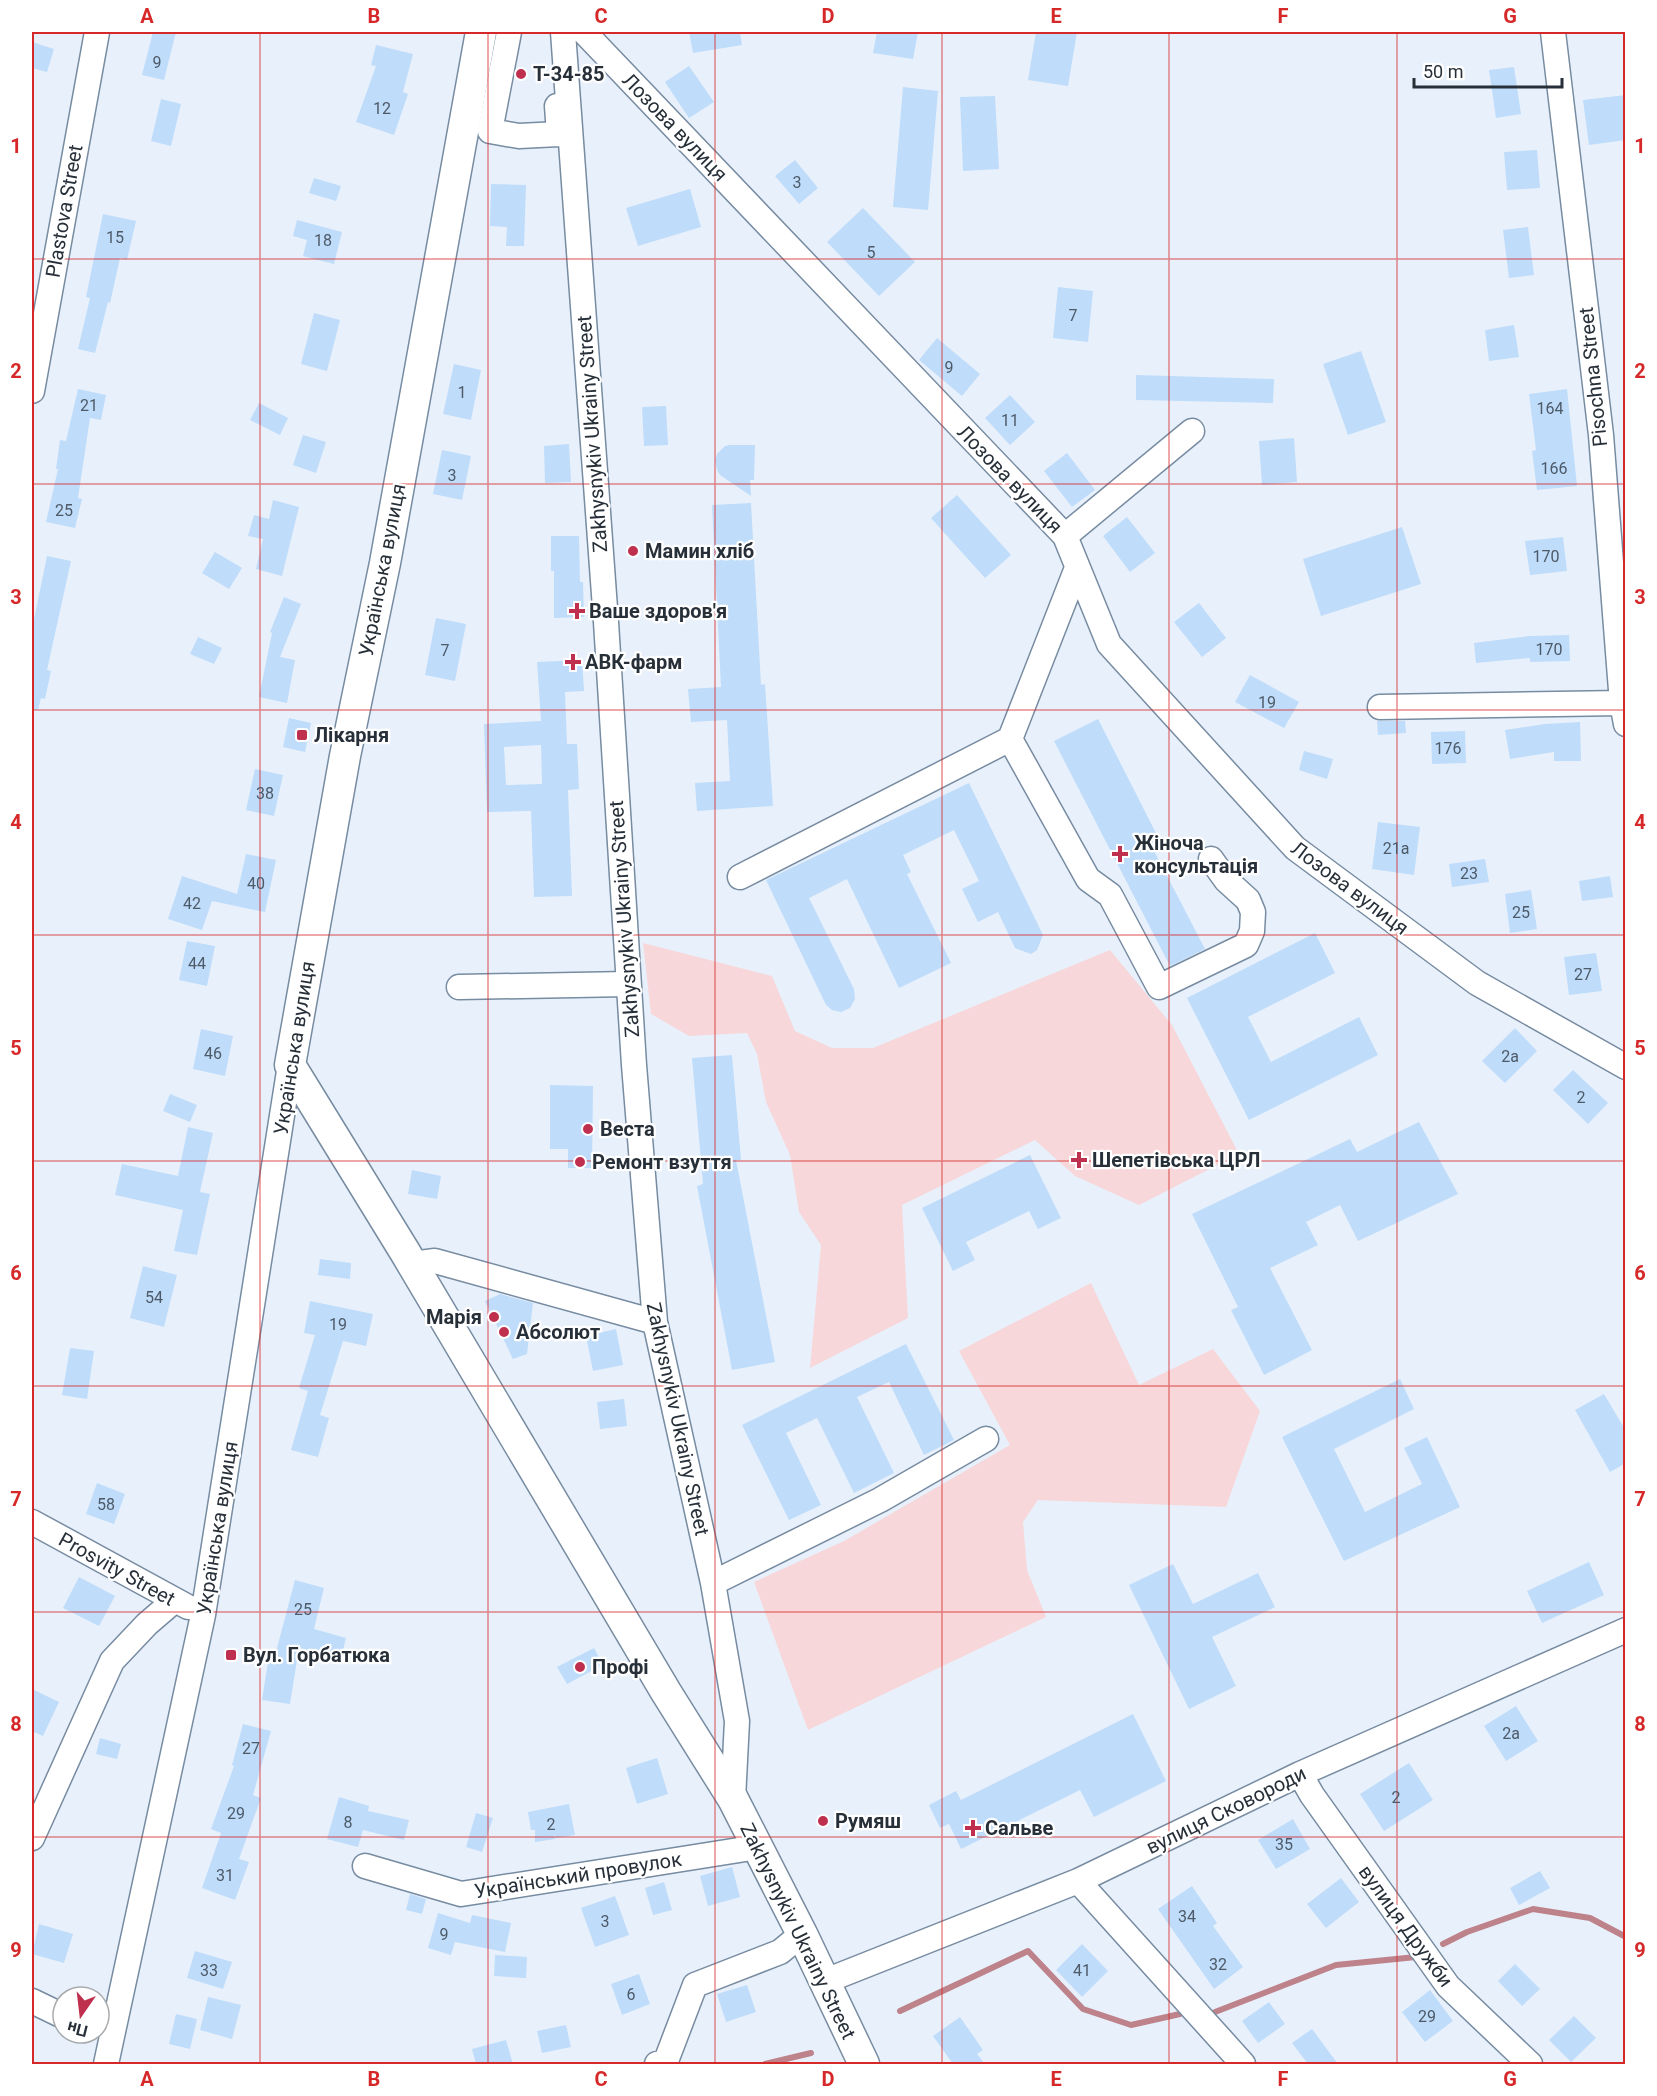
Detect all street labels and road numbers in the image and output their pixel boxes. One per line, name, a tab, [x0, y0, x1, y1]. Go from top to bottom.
street label: Лозова вулиця	[617, 68, 733, 186]
street label: Plastova Street	[41, 143, 87, 279]
street label: Pisochna Street	[1574, 306, 1612, 448]
street label: Zakhysnykiv Ukrainy Street	[572, 315, 612, 553]
street label: Лозова вулиця	[952, 420, 1068, 538]
street label: Українська вулиця	[353, 482, 411, 658]
street label: Zakhysnykiv Ukrainy Street	[604, 800, 644, 1038]
street label: Лозова вулиця	[1287, 836, 1413, 940]
street label: Українська вулиця	[268, 959, 320, 1137]
street label: Zakhysnykiv Ukrainy Street	[642, 1300, 714, 1538]
street label: Українська вулиця	[191, 1439, 243, 1617]
street label: Prosvity Street	[55, 1527, 179, 1611]
street label: вулиця Сковороди	[1142, 1761, 1310, 1859]
street label: Zakhysnykiv Ukrainy Street	[735, 1819, 861, 2043]
street label: Український провулок	[473, 1847, 684, 1903]
street label: вулиця Дружби	[1354, 1860, 1458, 1992]

